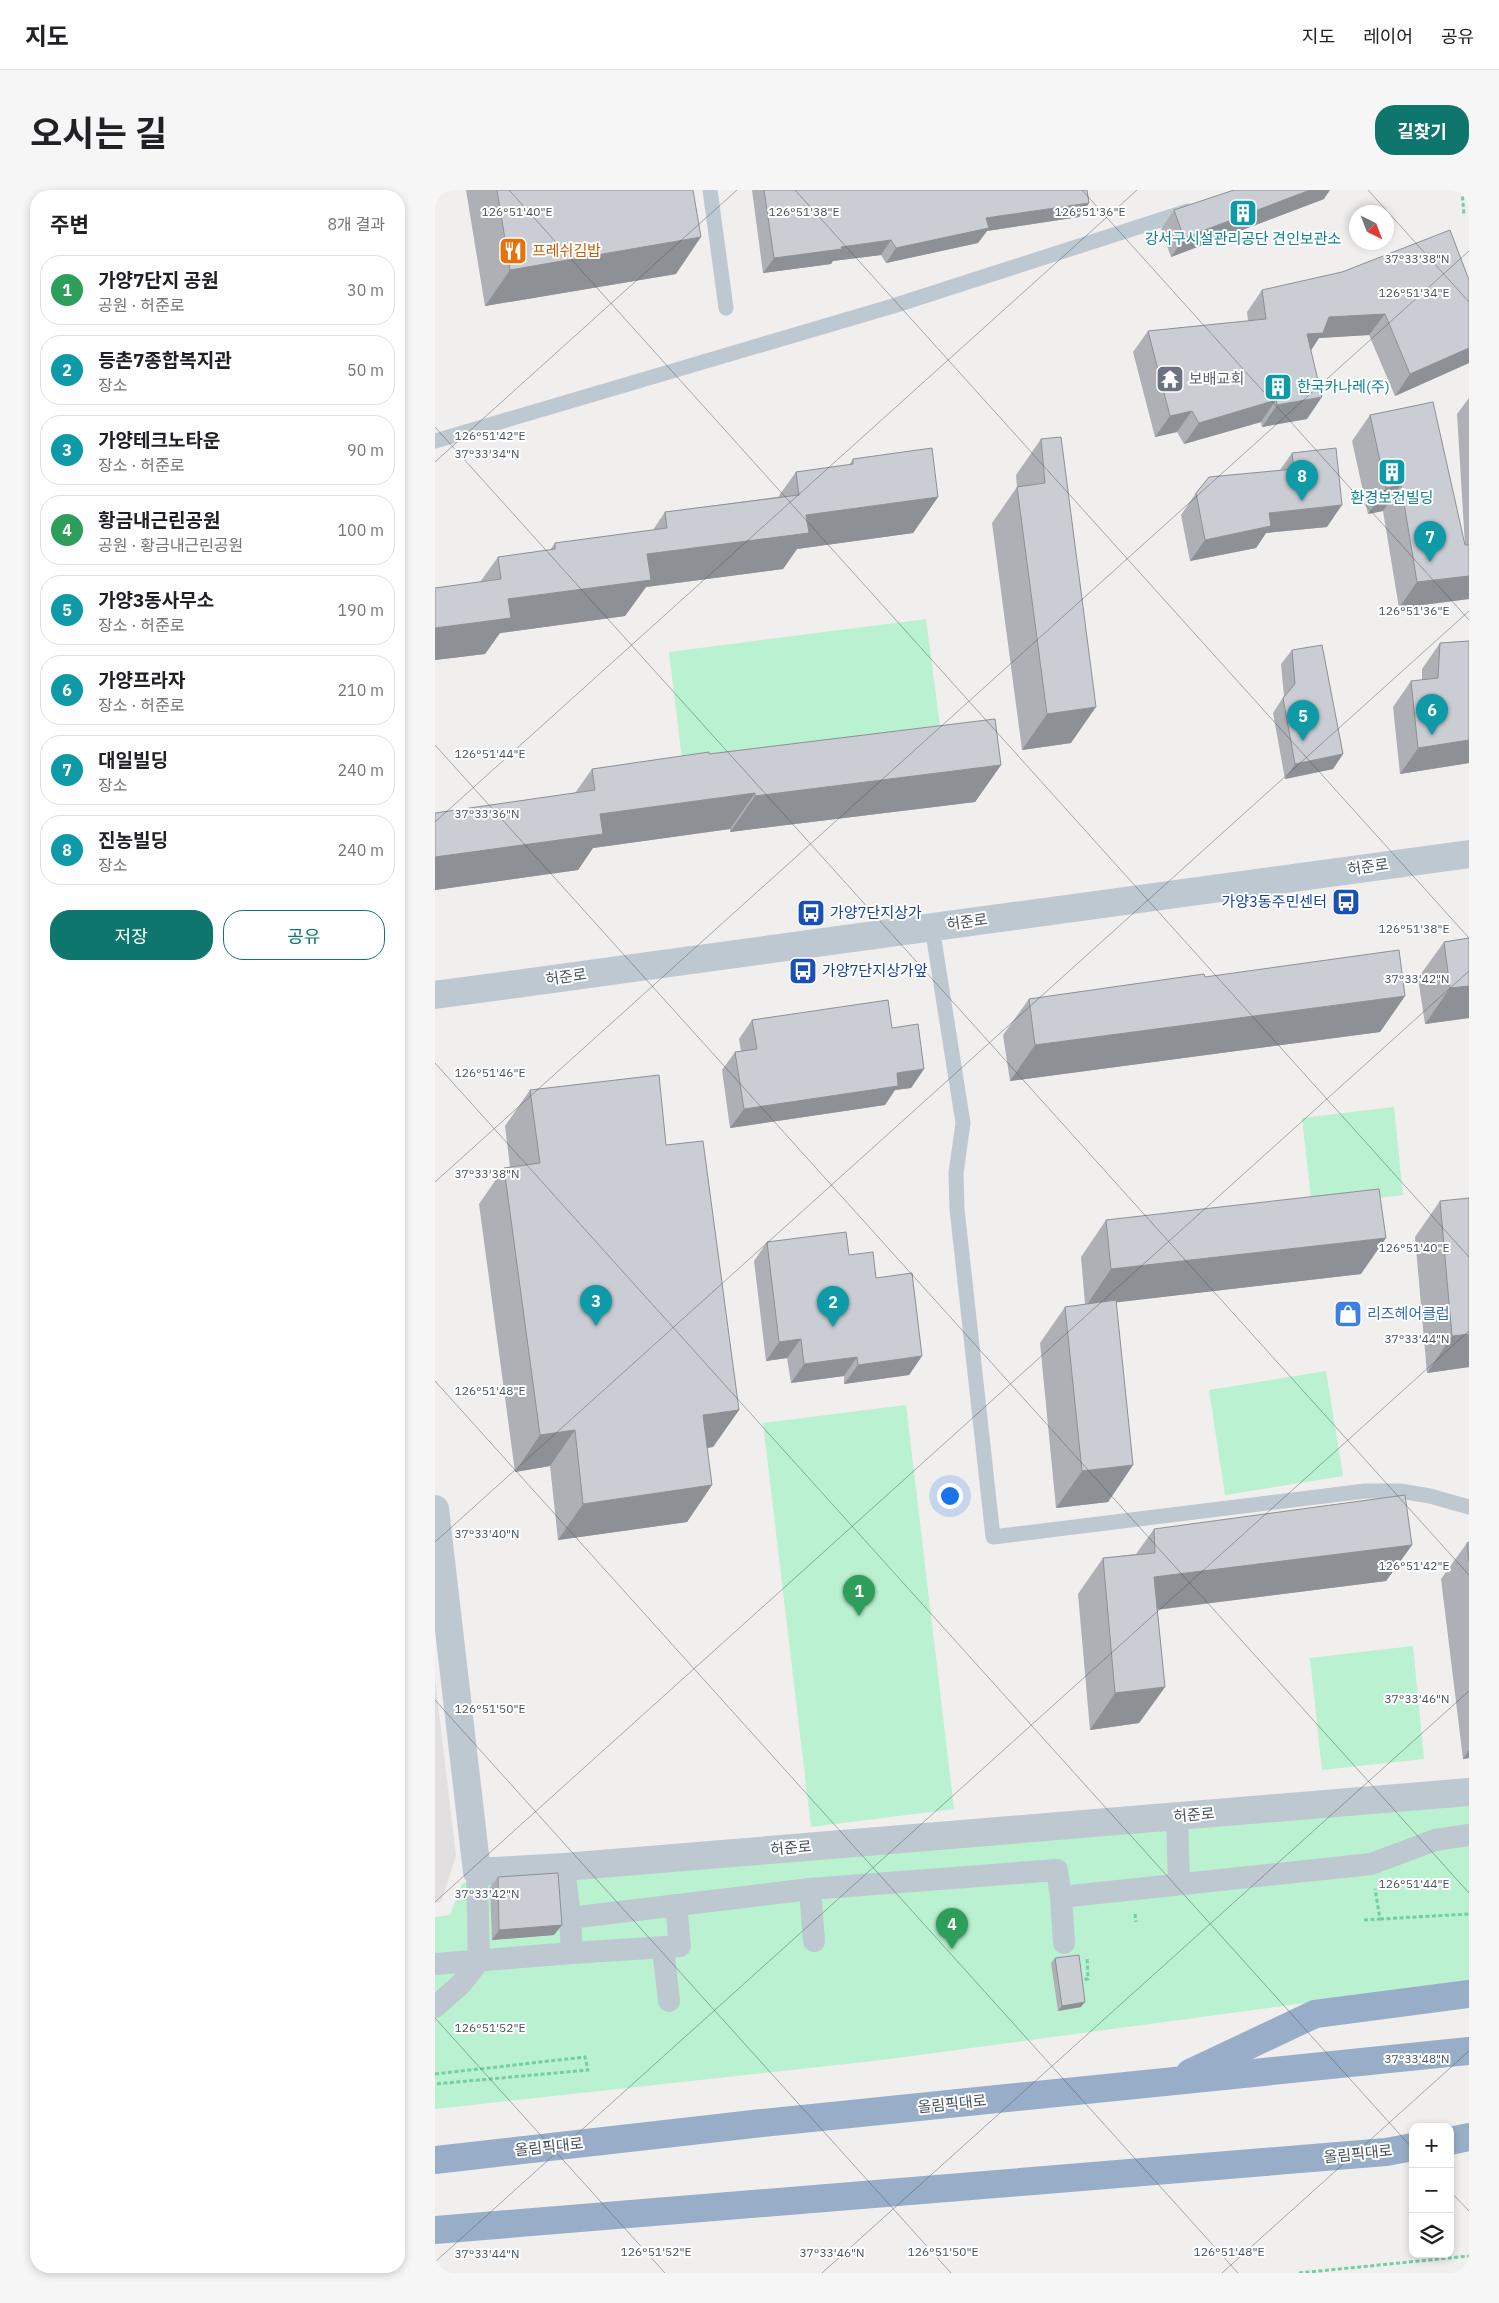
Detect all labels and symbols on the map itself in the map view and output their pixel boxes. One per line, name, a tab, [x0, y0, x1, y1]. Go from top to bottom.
building icon: 강서구시설관리공단 견인보관소	[1228, 198, 1258, 228]
text: 126°51'40"E	[482, 204, 552, 219]
text: 126°51'38"E	[769, 204, 839, 219]
text: 126°51'36"E	[1055, 204, 1125, 219]
north arrow	[1349, 205, 1394, 250]
place label: 강서구시설관리공단 견인보관소	[1145, 229, 1342, 248]
restaurant icon: 프레쉬김밥	[498, 236, 528, 266]
place label: 프레쉬김밥	[532, 241, 601, 260]
text: 37°33'38"N	[1384, 251, 1450, 266]
text: 126°51'34"E	[1379, 285, 1449, 300]
temple icon: 보배교회	[1155, 364, 1185, 394]
place label: 보배교회	[1189, 369, 1244, 388]
building icon: 한국카나레(주)	[1263, 372, 1293, 402]
place label: 한국카나레(주)	[1297, 377, 1390, 396]
text: 126°51'42"E	[455, 428, 525, 443]
text: 37°33'34"N	[454, 446, 520, 461]
building icon: 환경보건빌딩	[1377, 457, 1407, 487]
pin: 8	[1286, 460, 1318, 501]
place label: 환경보건빌딩	[1351, 488, 1433, 507]
pin: 7	[1414, 521, 1446, 562]
text: 126°51'36"E	[1379, 603, 1449, 618]
pin: 6	[1416, 694, 1448, 735]
pin: 5	[1287, 700, 1319, 741]
text: 126°51'44"E	[455, 746, 525, 761]
text: 37°33'36"N	[454, 806, 520, 821]
street label: 허준로	[1346, 854, 1390, 879]
bus stop icon: 가양3동주민센터	[1331, 887, 1361, 917]
place label: 가양3동주민센터	[1221, 892, 1327, 911]
bus stop icon: 가양7단지상가	[796, 898, 826, 928]
place label: 가양7단지상가	[830, 903, 922, 922]
street label: 허준로	[945, 909, 989, 934]
text: 126°51'38"E	[1379, 921, 1449, 936]
bus stop icon: 가양7단지상가앞	[788, 956, 818, 986]
place label: 가양7단지상가앞	[822, 961, 928, 980]
street label: 허준로	[544, 964, 588, 989]
text: 37°33'42"N	[1384, 971, 1450, 986]
text: 126°51'46"E	[455, 1065, 525, 1080]
text: 37°33'38"N	[454, 1166, 520, 1181]
text: 126°51'40"E	[1379, 1240, 1449, 1255]
pin: 3	[580, 1285, 612, 1326]
pin: 2	[817, 1286, 849, 1327]
shop icon: 리즈헤어클럽	[1333, 1299, 1363, 1329]
place label: 리즈헤어클럽	[1367, 1304, 1450, 1323]
text: 37°33'44"N	[1384, 1331, 1450, 1346]
text: 126°51'48"E	[455, 1383, 525, 1398]
your location	[937, 1483, 963, 1509]
text: 37°33'40"N	[454, 1526, 520, 1541]
text: 126°51'42"E	[1379, 1558, 1449, 1573]
pin: 1	[843, 1575, 875, 1616]
text: 37°33'46"N	[1384, 1691, 1450, 1706]
text: 126°51'50"E	[455, 1701, 525, 1716]
street label: 허준로	[1173, 1803, 1215, 1826]
street label: 허준로	[770, 1836, 812, 1859]
text: 126°51'44"E	[1379, 1876, 1449, 1891]
text: 37°33'42"N	[454, 1886, 520, 1901]
pin: 4	[936, 1908, 968, 1949]
text: 126°51'52"E	[455, 2020, 525, 2035]
text: 37°33'48"N	[1384, 2051, 1450, 2066]
street label: 올림픽대로	[917, 2090, 987, 2117]
street label: 올림픽대로	[514, 2133, 584, 2160]
street label: 올림픽대로	[1323, 2140, 1393, 2167]
text: 126°51'52"E	[621, 2244, 691, 2259]
text: 126°51'50"E	[908, 2244, 978, 2259]
text: 126°51'48"E	[1194, 2244, 1264, 2259]
text: 37°33'46"N	[799, 2245, 865, 2260]
text: 37°33'44"N	[454, 2246, 520, 2261]

